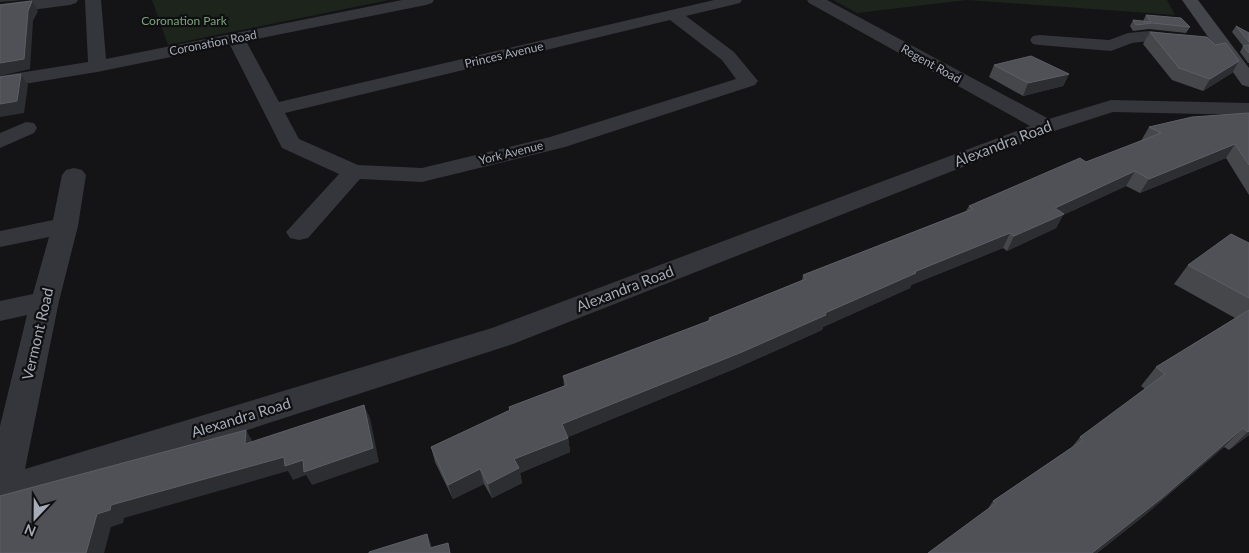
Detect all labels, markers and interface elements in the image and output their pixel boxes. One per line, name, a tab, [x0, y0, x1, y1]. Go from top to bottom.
park label: Coronation Park	[141, 13, 228, 28]
street label: Coronation Road	[168, 27, 258, 58]
street label: Princes Avenue	[463, 38, 545, 71]
street label: Regent Road	[899, 41, 964, 86]
street label: Alexandra Road	[951, 116, 1054, 170]
street label: York Avenue	[477, 137, 545, 168]
street label: Alexandra Road	[573, 261, 676, 315]
street label: Vermont Road	[18, 286, 56, 382]
street label: Alexandra Road	[189, 393, 293, 441]
north arrow	[10, 493, 60, 543]
text: N	[22, 521, 38, 540]

